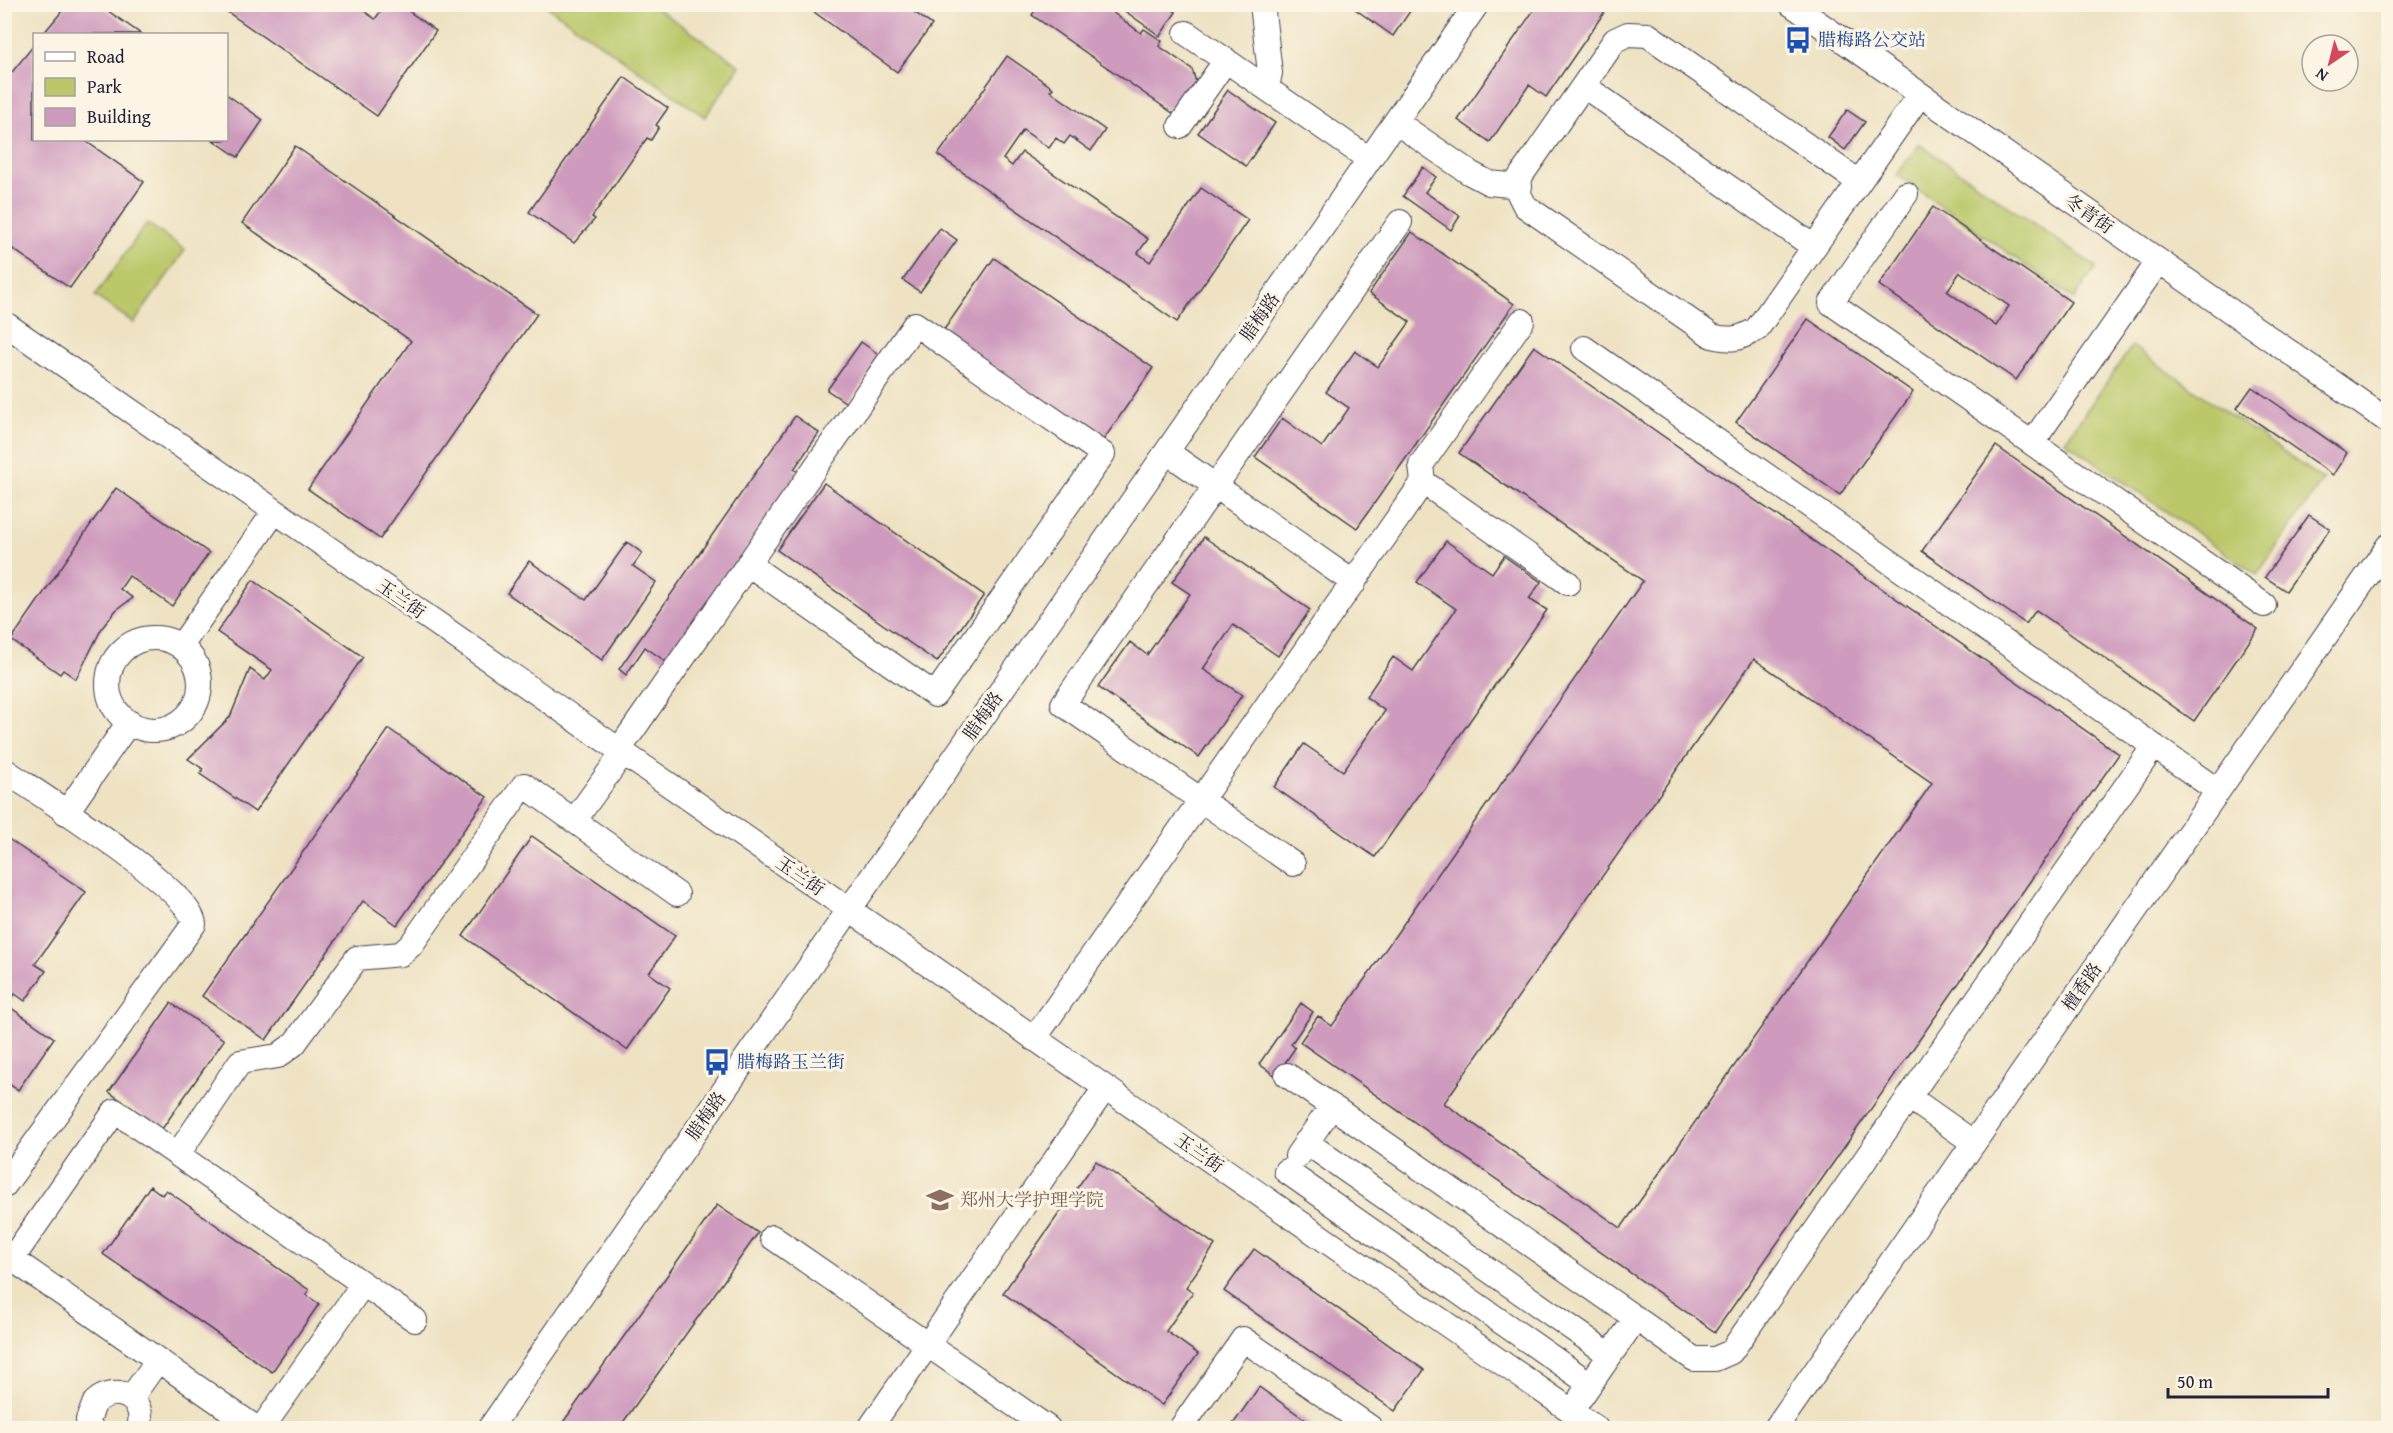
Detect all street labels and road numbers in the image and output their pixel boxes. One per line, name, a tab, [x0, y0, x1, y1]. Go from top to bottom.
street label: 冬青街	[2059, 187, 2119, 240]
street label: 腊梅路	[1233, 287, 1286, 347]
street label: 玉兰街	[371, 572, 431, 625]
street label: 腊梅路	[956, 686, 1009, 746]
street label: 玉兰街	[770, 849, 830, 902]
street label: 檀香路	[2055, 957, 2108, 1017]
street label: 腊梅路	[679, 1086, 732, 1146]
street label: 玉兰街	[1169, 1126, 1229, 1179]

